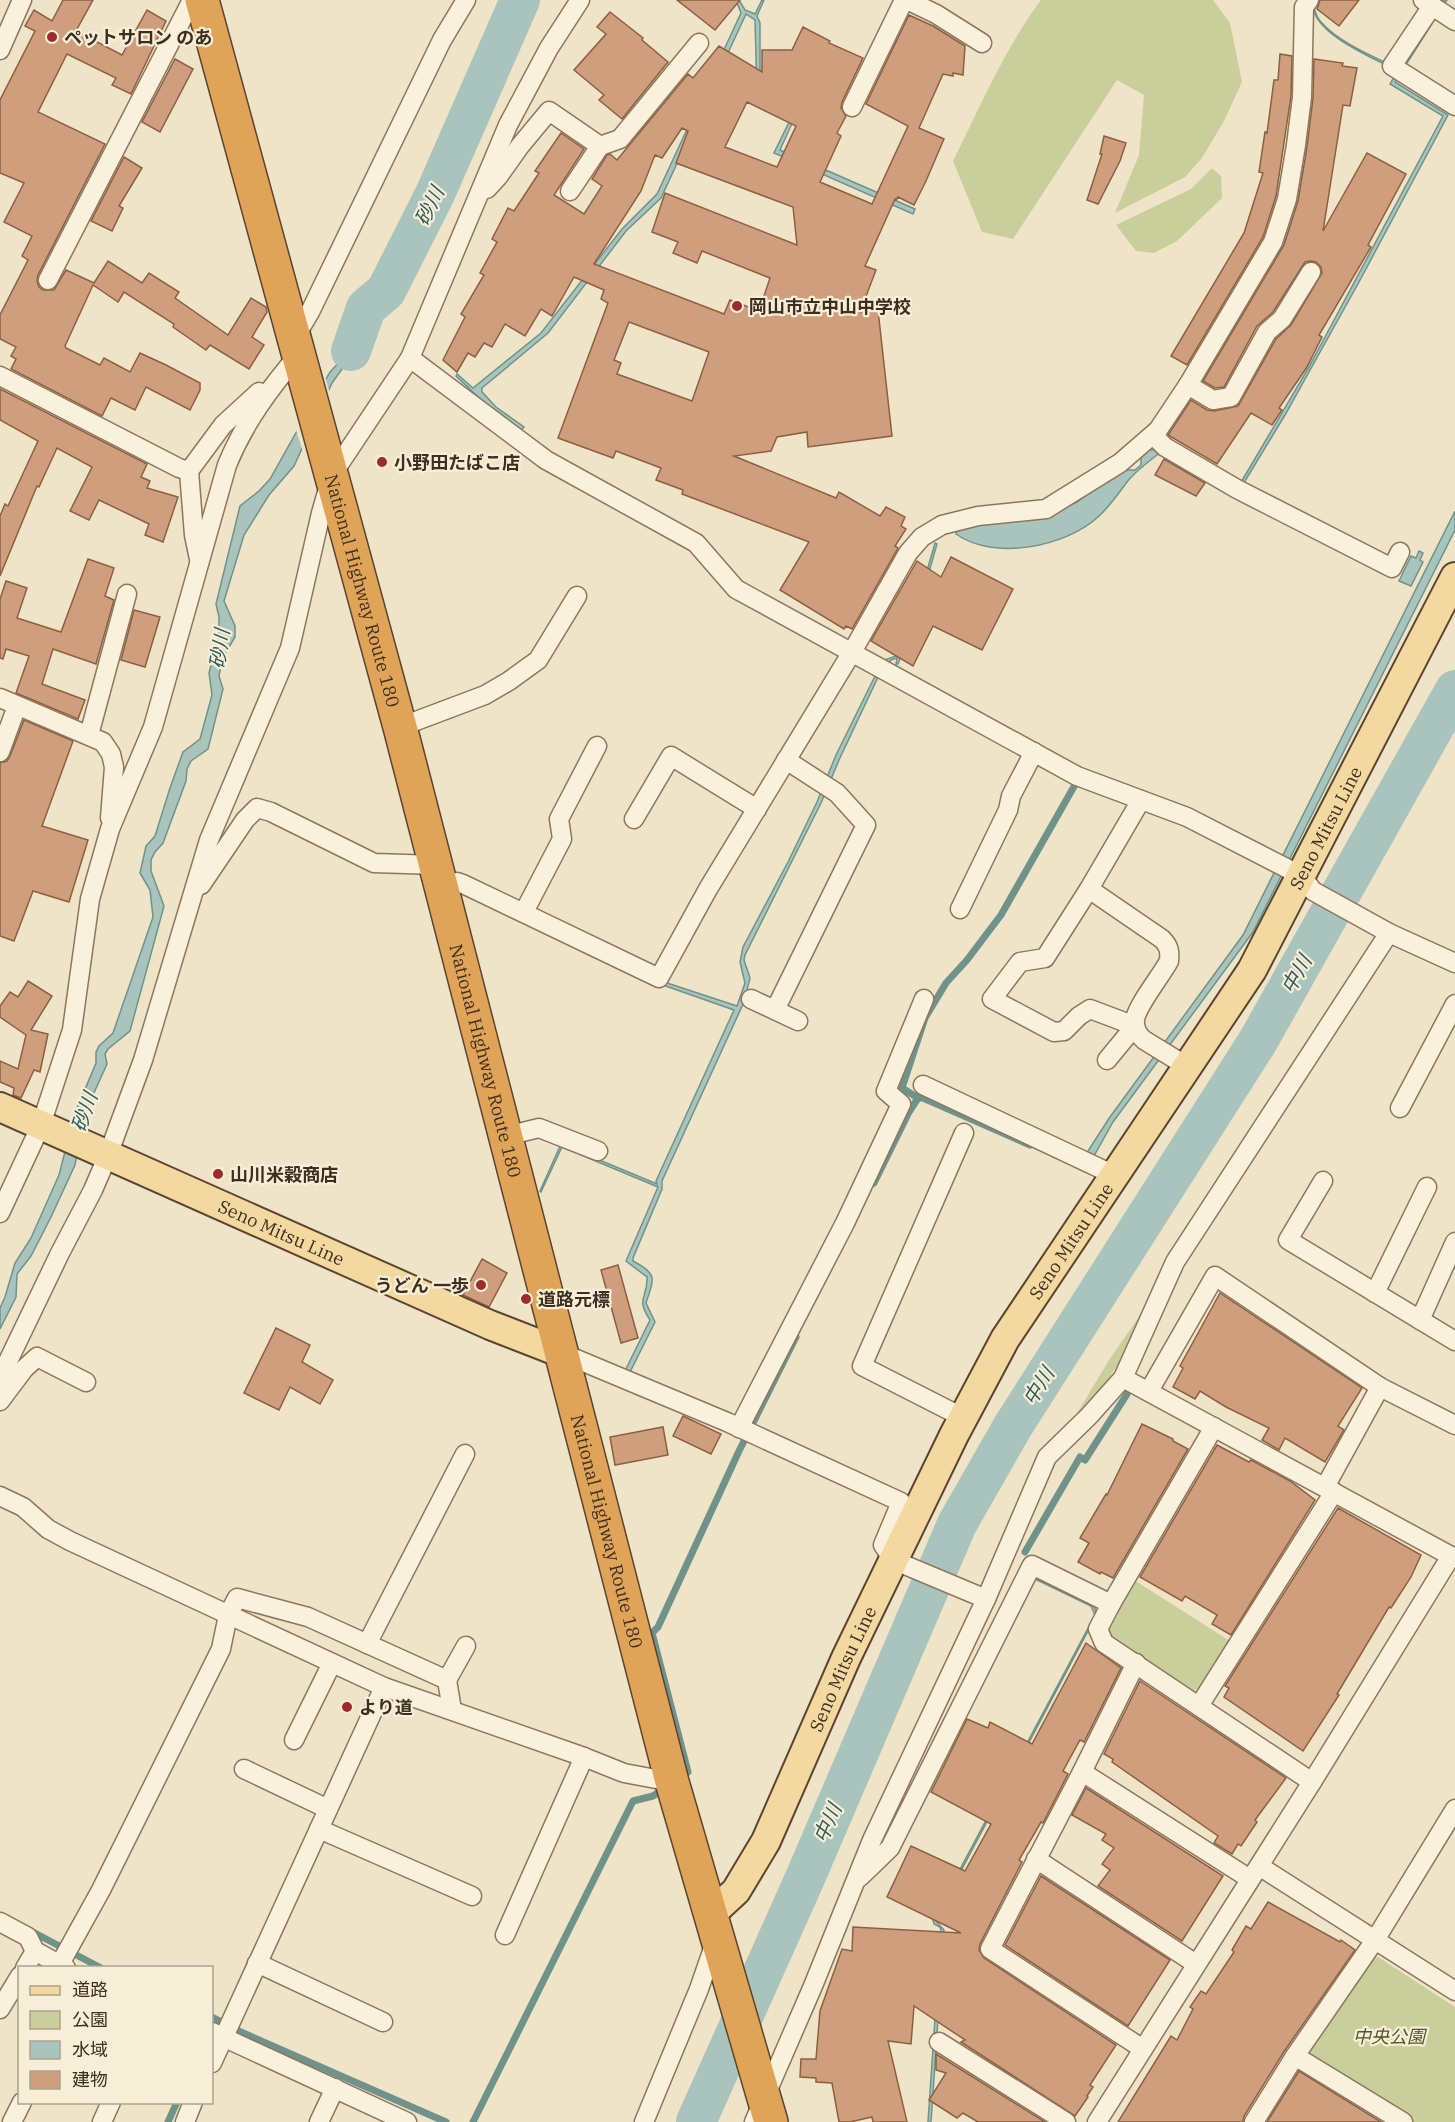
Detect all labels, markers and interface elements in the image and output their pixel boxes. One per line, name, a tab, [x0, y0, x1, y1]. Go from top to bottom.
place label: ペットサロン のあ	[64, 26, 212, 49]
marker: ペットサロン のあ	[45, 30, 59, 44]
water label: 砂川	[408, 180, 451, 230]
place label: 岡山市立中山中学校	[749, 295, 911, 318]
marker: 岡山市立中山中学校	[730, 299, 744, 313]
place label: 小野田たばこ店	[394, 451, 520, 474]
marker: 小野田たばこ店	[375, 455, 389, 469]
street label: National Highway Route 180	[320, 471, 406, 710]
water label: 砂川	[203, 625, 235, 671]
street label: Seno Mitsu Line	[1284, 762, 1367, 893]
street label: National Highway Route 180	[445, 941, 527, 1180]
water label: 中川	[1274, 948, 1318, 998]
water label: 砂川	[65, 1087, 104, 1135]
place label: 山川米穀商店	[230, 1163, 338, 1186]
marker: 山川米穀商店	[211, 1167, 225, 1181]
street label: Seno Mitsu Line	[1023, 1178, 1118, 1304]
street label: Seno Mitsu Line	[215, 1194, 348, 1270]
place label: うどん 一歩	[375, 1274, 469, 1297]
marker: うどん 一歩	[474, 1278, 488, 1292]
place label: 道路元標	[538, 1288, 610, 1311]
marker: 道路元標	[519, 1292, 533, 1306]
water label: 中川	[1016, 1360, 1061, 1410]
street label: National Highway Route 180	[566, 1412, 649, 1651]
street label: Seno Mitsu Line	[804, 1602, 881, 1735]
place label: より道	[359, 1696, 413, 1719]
marker: より道	[340, 1700, 354, 1714]
water label: 中川	[807, 1797, 848, 1847]
legend	[18, 1966, 213, 2104]
text: 道路	[72, 1978, 108, 2001]
text: 公園	[72, 2008, 108, 2031]
park label: 中央公園	[1353, 2025, 1428, 2048]
text: 水域	[72, 2038, 108, 2061]
text: 建物	[72, 2068, 108, 2091]

